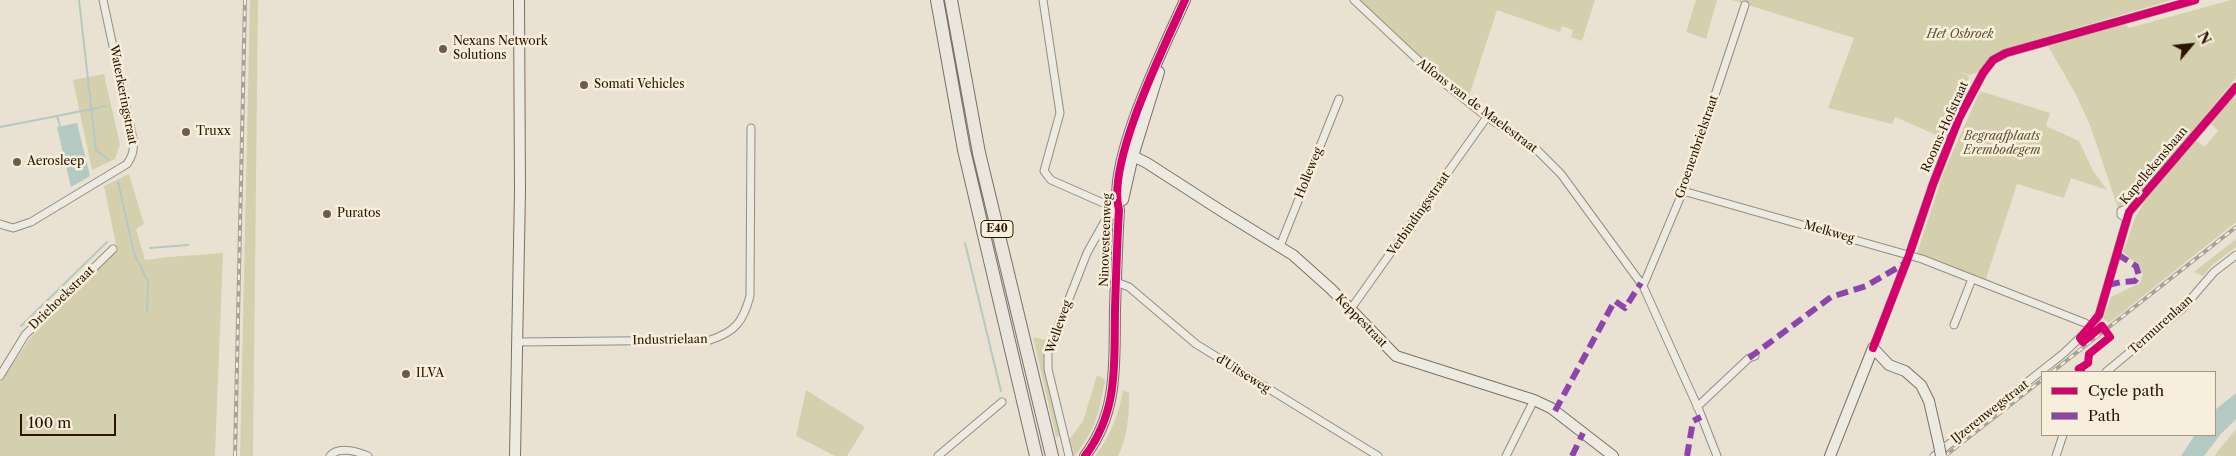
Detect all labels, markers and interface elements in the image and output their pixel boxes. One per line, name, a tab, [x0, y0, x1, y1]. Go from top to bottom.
north arrow	[2166, 20, 2216, 70]
park label: Het Osbroek	[1926, 28, 1994, 42]
text: N	[2193, 28, 2215, 48]
place label: Nexans Network Solutions	[453, 35, 548, 63]
marker: Nexans Network Solutions	[437, 43, 449, 55]
street label: Waterkeringstraat	[106, 44, 140, 146]
street label: Alfons van de Maelestraat	[1414, 56, 1540, 156]
place label: Somati Vehicles	[594, 78, 684, 92]
marker: Somati Vehicles	[578, 79, 590, 91]
street label: Rooms-Hofstraat	[1918, 79, 1972, 175]
street label: Groenenbrielstraat	[1673, 94, 1721, 200]
street label: Kapellekensbaan	[2117, 124, 2191, 208]
place label: Truxx	[196, 125, 231, 139]
marker: Truxx	[180, 126, 192, 138]
park label: Begraafplaats Erembodegem	[1963, 130, 2041, 158]
street label: Holleweg	[1292, 145, 1326, 201]
place label: Aerosleep	[27, 155, 84, 169]
marker: Aerosleep	[11, 156, 23, 168]
street label: Verbindingsstraat	[1385, 169, 1453, 259]
street label: Ninovesteenweg	[1097, 193, 1115, 287]
place label: Puratos	[337, 207, 380, 221]
marker: Puratos	[321, 208, 333, 220]
street label: Melkweg	[1802, 218, 1856, 246]
road number: E40	[981, 220, 1013, 238]
street label: Driehoekstraat	[26, 263, 98, 333]
street label: Keppestraat	[1332, 291, 1390, 351]
street label: Termurenlaan	[2126, 293, 2196, 357]
street label: Welleweg	[1043, 299, 1075, 355]
street label: Industrielaan	[632, 332, 708, 348]
street label: d'Uitseweg	[1213, 352, 1273, 396]
place label: ILVA	[416, 367, 444, 381]
marker: ILVA	[400, 368, 412, 380]
legend	[2041, 371, 2216, 436]
street label: IJzerenwegstraat	[1948, 377, 2032, 447]
text: Cycle path	[2088, 381, 2164, 400]
scale bar	[22, 404, 119, 436]
text: Path	[2088, 406, 2120, 425]
text: 100 m	[28, 413, 71, 432]

